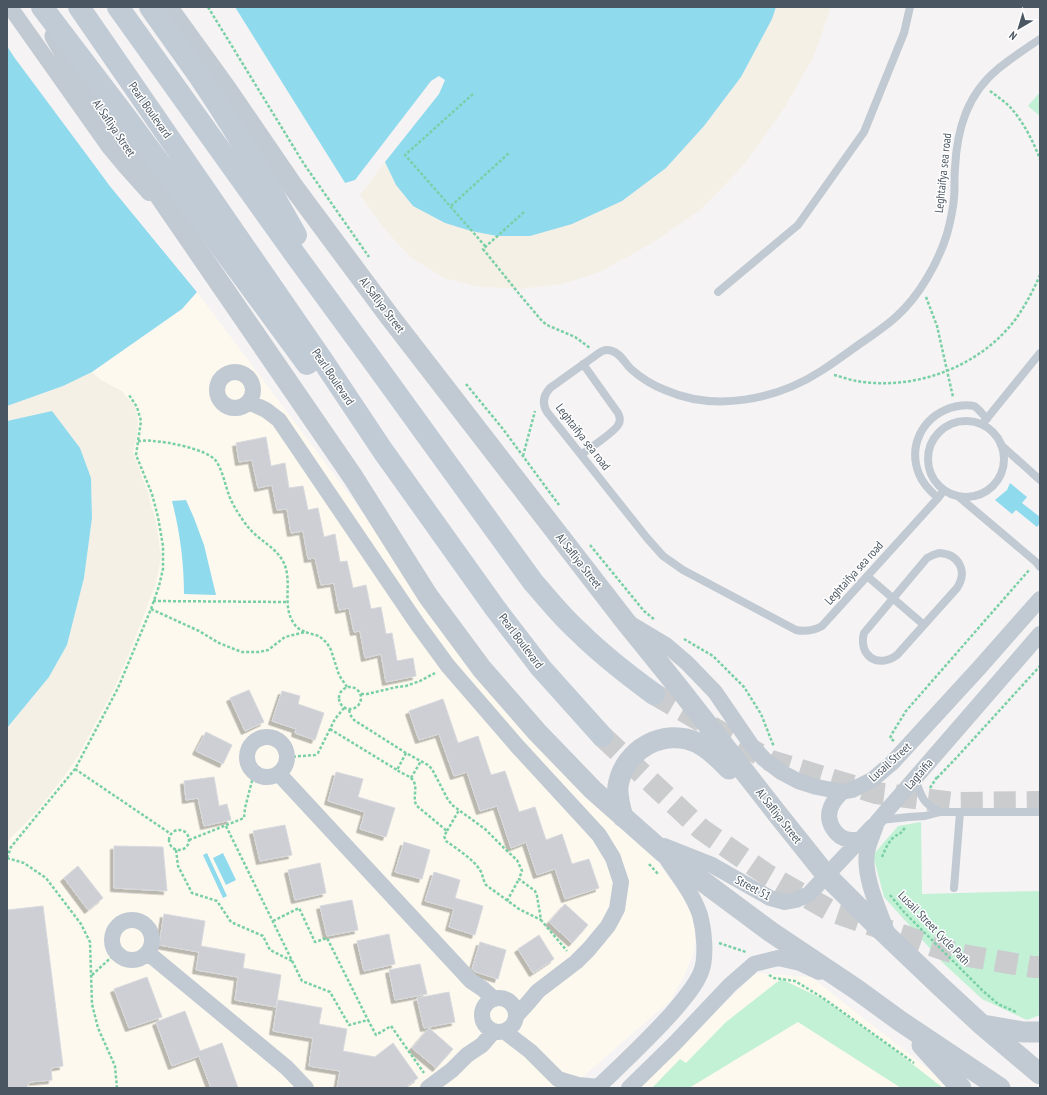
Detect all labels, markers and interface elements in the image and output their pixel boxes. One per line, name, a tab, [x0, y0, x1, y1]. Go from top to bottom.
north arrow	[999, 8, 1039, 48]
text: N	[1006, 29, 1019, 43]
street label: Pearl Boulevard	[126, 79, 175, 141]
street label: Al Safliya Street	[90, 96, 139, 160]
street label: Leghtaifya sea road	[931, 132, 954, 214]
street label: Al Safliya Street	[357, 274, 409, 336]
street label: Pearl Boulevard	[309, 346, 358, 408]
street label: Leghtaifya sea road	[553, 400, 614, 473]
street label: Al Safliya Street	[553, 530, 606, 592]
street label: Leghtaifya sea road	[821, 538, 886, 608]
street label: Pearl Boulevard	[496, 610, 547, 671]
street label: Lusail Street	[865, 738, 914, 784]
street label: Lagtaifia	[901, 755, 936, 792]
street label: Al Safliya Street	[753, 785, 806, 847]
street label: Street 51	[733, 872, 774, 903]
street label: Lusail Street Cycle Path	[895, 888, 973, 968]

